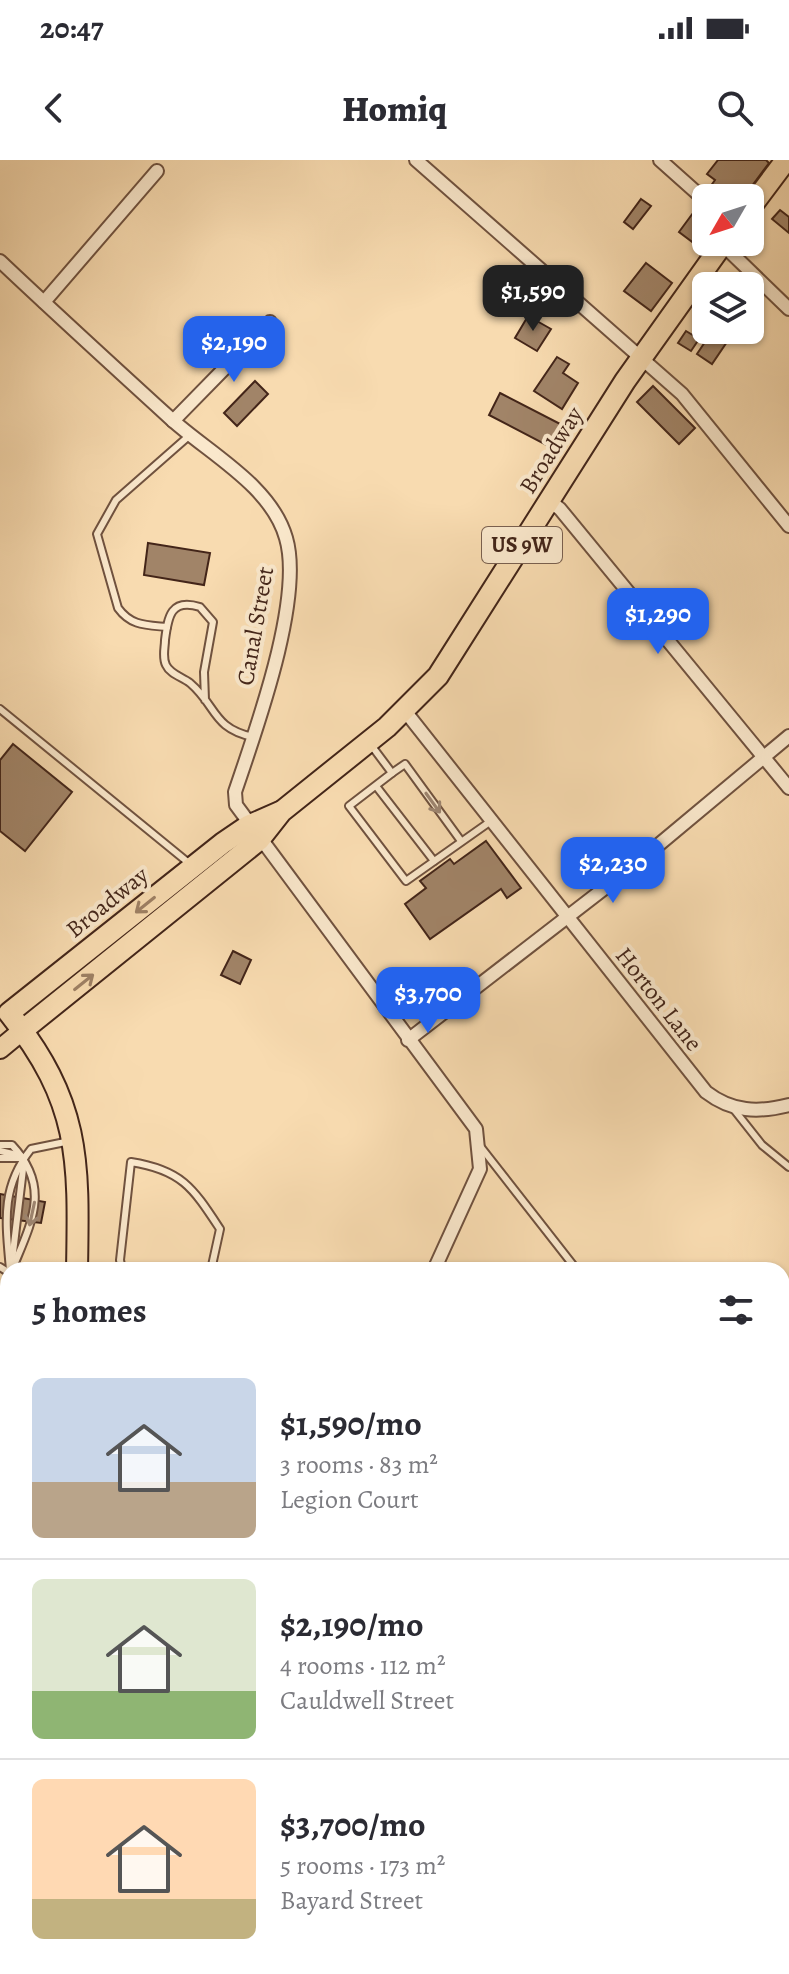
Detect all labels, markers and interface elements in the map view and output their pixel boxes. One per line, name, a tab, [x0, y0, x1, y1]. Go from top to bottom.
text: 20:47	[40, 8, 104, 48]
text: Homiq	[342, 84, 447, 133]
icon: back	[32, 86, 76, 130]
icon: search	[713, 86, 757, 130]
north arrow	[692, 184, 764, 256]
map controls	[692, 184, 764, 344]
pin: $1,590	[468, 265, 598, 333]
button: layers	[692, 272, 764, 344]
text: $1,590	[501, 273, 565, 308]
pin: $2,190	[169, 316, 299, 384]
text: $2,190	[201, 324, 267, 359]
street label: Broadway	[512, 400, 590, 500]
road number: US 9W	[482, 527, 562, 563]
street label: Canal Street	[229, 564, 281, 688]
pin: $1,290	[593, 588, 723, 656]
text: $1,290	[625, 596, 691, 631]
one-way arrow	[424, 792, 441, 813]
pin: $2,230	[548, 837, 678, 905]
text: $2,230	[579, 845, 647, 880]
street label: Broadway	[59, 859, 155, 945]
one-way arrow	[136, 896, 156, 914]
street label: Horton Lane	[608, 940, 710, 1058]
pin: $3,700	[363, 967, 493, 1035]
one-way arrow	[73, 973, 94, 991]
text: $3,700	[394, 975, 462, 1010]
one-way arrow	[24, 1201, 39, 1226]
text: 5 homes	[32, 1287, 147, 1334]
icon: filters	[714, 1288, 758, 1332]
text: $1,590/mo	[280, 1400, 422, 1447]
icon: home	[96, 1410, 192, 1506]
text: 3 rooms · 83 m²	[280, 1447, 438, 1482]
text: Legion Court	[280, 1482, 419, 1517]
text: $2,190/mo	[280, 1601, 424, 1648]
icon: home	[96, 1611, 192, 1707]
text: 4 rooms · 112 m²	[280, 1648, 446, 1683]
text: Cauldwell Street	[280, 1683, 454, 1718]
text: $3,700/mo	[280, 1801, 426, 1848]
icon: home	[96, 1811, 192, 1907]
text: 5 rooms · 173 m²	[280, 1848, 445, 1883]
text: Bayard Street	[280, 1883, 423, 1918]

